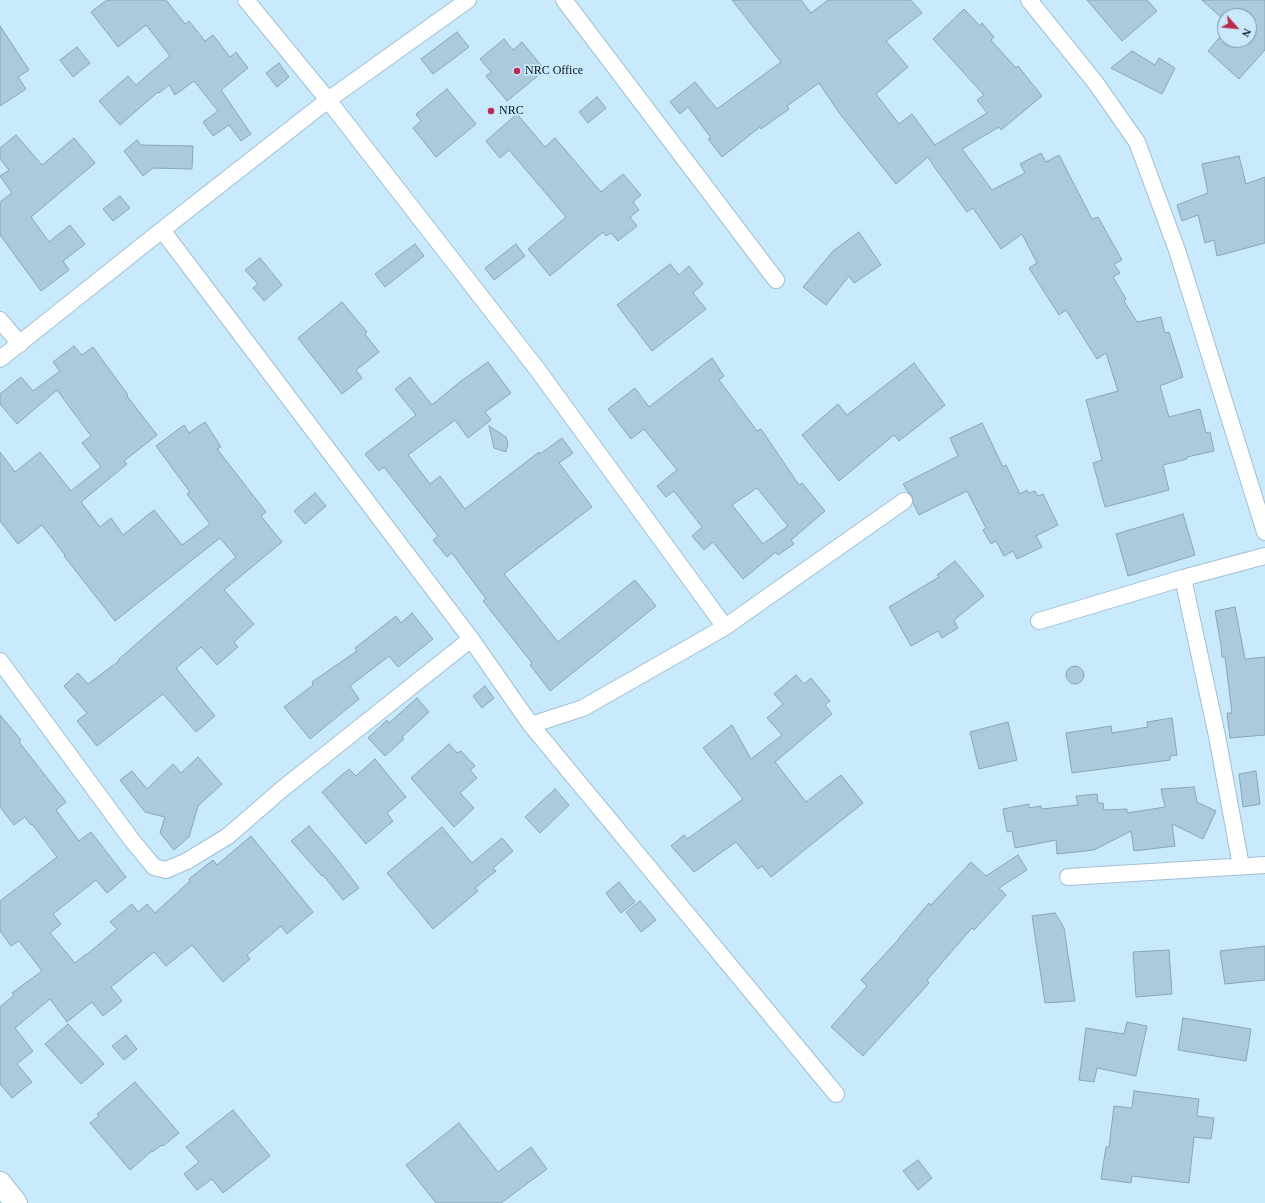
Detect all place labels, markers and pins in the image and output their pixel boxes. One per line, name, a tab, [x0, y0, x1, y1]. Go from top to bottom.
place label: NRC Office	[525, 64, 583, 78]
marker: NRC Office	[512, 66, 522, 76]
place label: NRC	[499, 104, 524, 118]
marker: NRC	[486, 106, 496, 116]

